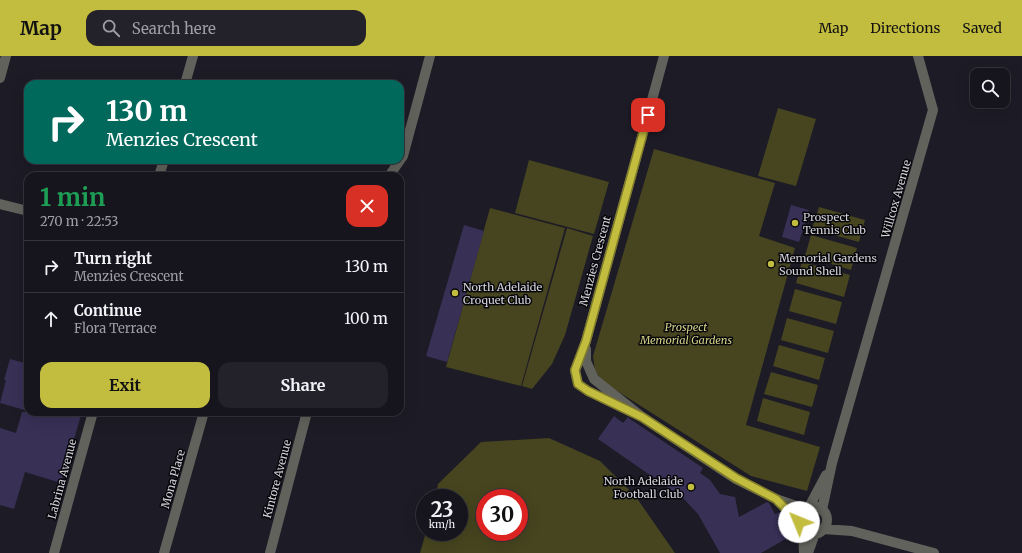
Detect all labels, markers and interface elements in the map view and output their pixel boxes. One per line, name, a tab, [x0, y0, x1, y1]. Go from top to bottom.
search box	[86, 10, 366, 46]
text: Map	[20, 16, 62, 40]
icon: search	[100, 17, 122, 39]
text: Search here	[132, 19, 216, 38]
text: Map	[818, 19, 848, 37]
text: Directions	[870, 19, 940, 37]
text: Saved	[962, 19, 1002, 37]
map controls	[970, 68, 1010, 108]
button: search	[970, 68, 1010, 108]
text: 130 m	[106, 93, 188, 129]
icon: right	[40, 96, 92, 148]
pin	[631, 98, 665, 132]
icon: arrive	[637, 104, 659, 126]
text: Menzies Crescent	[106, 128, 258, 151]
street label: Willcox Avenue	[878, 158, 914, 241]
text: 1 min	[40, 182, 105, 213]
button: close	[346, 185, 388, 227]
place label: Prospect Tennis Club	[803, 210, 866, 237]
text: 270 m · 22:53	[40, 213, 119, 230]
street label: Menzies Crescent	[576, 214, 614, 308]
marker: Prospect Tennis Club	[790, 218, 800, 228]
text: Turn right	[74, 249, 152, 268]
place label: Memorial Gardens Sound Shell	[779, 251, 877, 278]
icon: right	[40, 256, 62, 278]
text: 130 m	[345, 257, 388, 276]
marker: Memorial Gardens Sound Shell	[766, 259, 776, 269]
text: Menzies Crescent	[74, 268, 184, 285]
place label: North Adelaide Croquet Club	[463, 280, 543, 307]
marker: North Adelaide Croquet Club	[450, 288, 460, 298]
text: Continue	[74, 301, 142, 320]
icon: ahead	[40, 308, 62, 330]
text: 100 m	[344, 309, 388, 328]
text: Flora Terrace	[74, 320, 157, 337]
park label: Prospect Memorial Gardens	[639, 320, 732, 347]
button: Exit	[40, 362, 210, 408]
button: Share	[218, 362, 388, 408]
street label: Labrina Avenue	[45, 437, 80, 521]
street label: Kintore Avenue	[260, 438, 294, 520]
street label: Mona Place	[158, 448, 188, 510]
place label: North Adelaide Football Club	[604, 474, 683, 501]
marker: North Adelaide Football Club	[686, 482, 696, 492]
speed limit sign: 30	[476, 489, 528, 541]
text: 23	[431, 497, 453, 522]
position arrow	[778, 501, 820, 543]
text: km/h	[429, 518, 455, 531]

